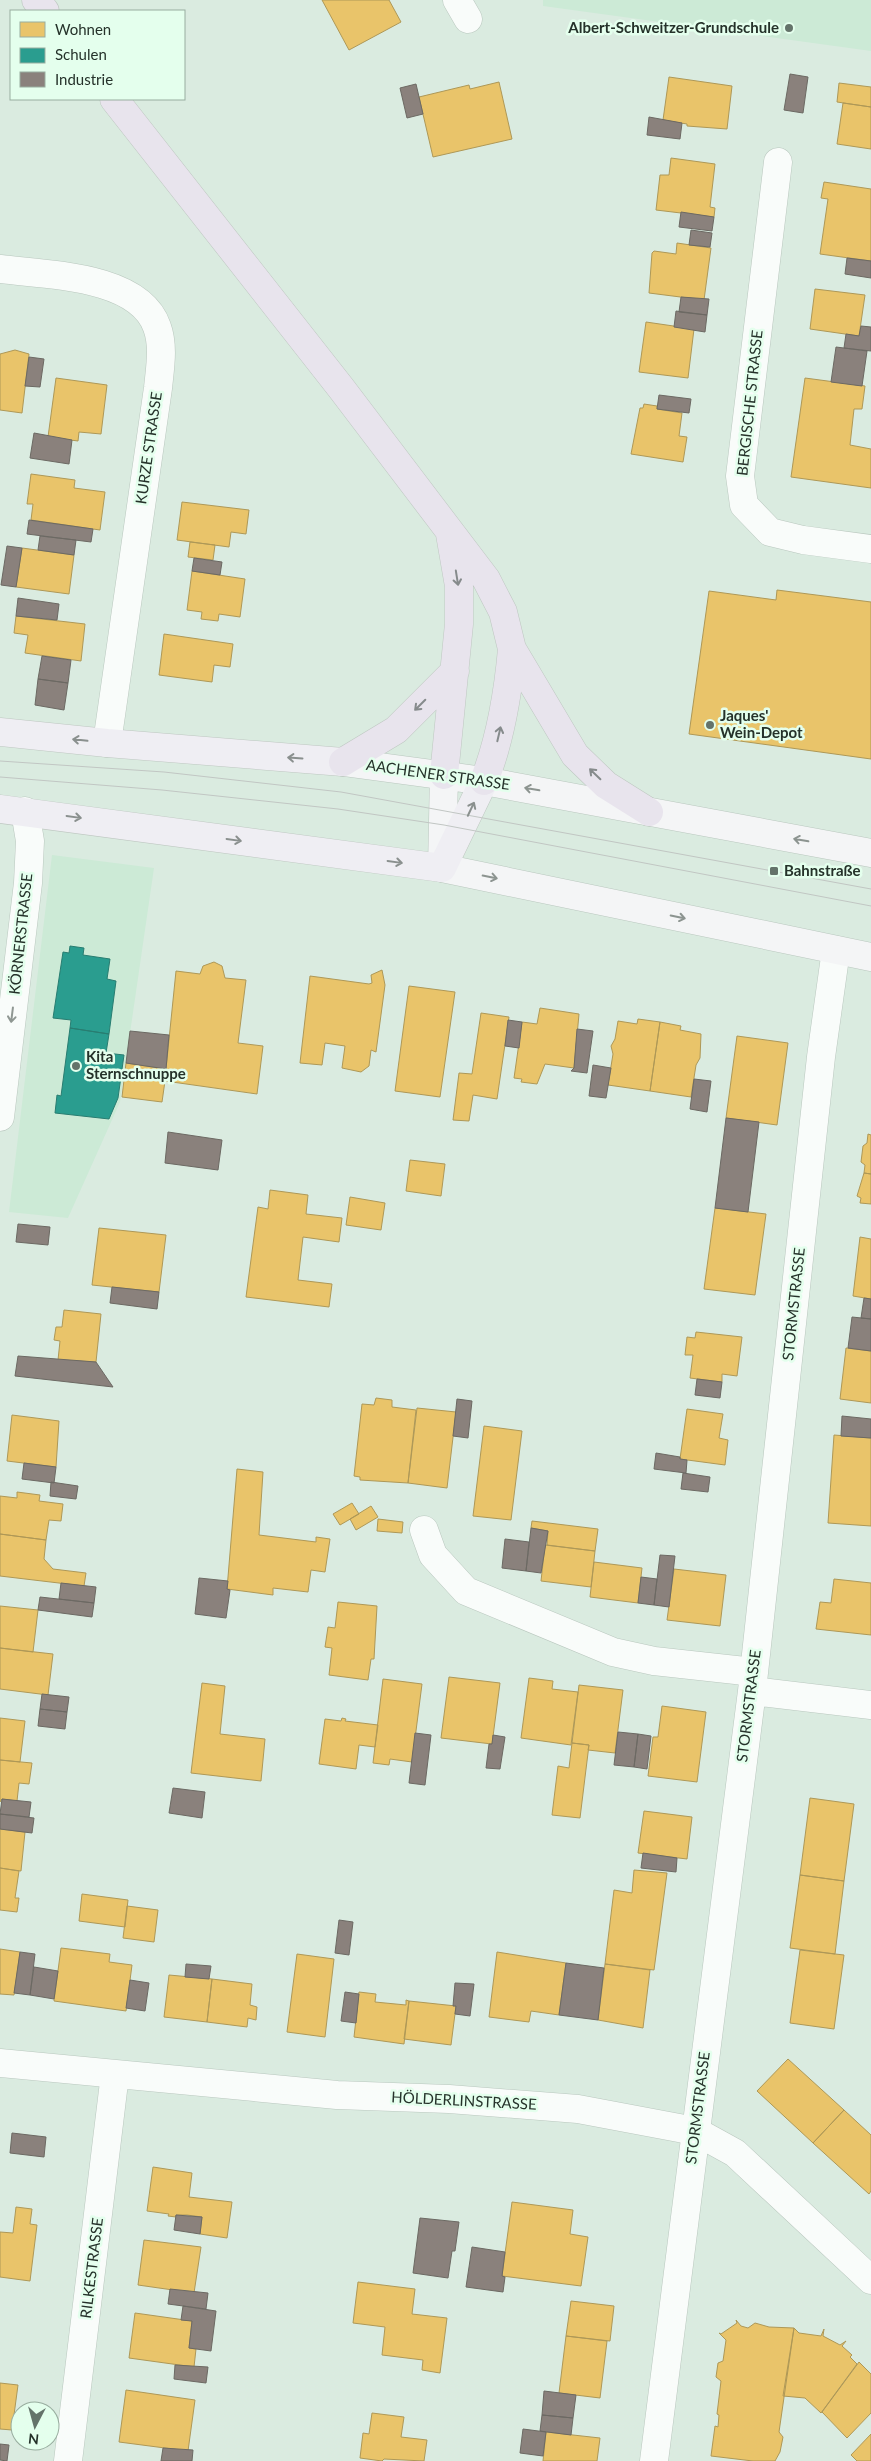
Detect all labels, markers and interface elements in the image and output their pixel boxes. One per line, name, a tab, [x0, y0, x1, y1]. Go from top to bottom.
legend	[10, 10, 185, 100]
place label: Albert-Schweitzer-Grundschule	[567, 18, 779, 36]
text: Wohnen	[55, 20, 111, 38]
marker: Albert-Schweitzer-Grundschule	[783, 22, 795, 34]
text: Schulen	[55, 45, 107, 63]
text: Industrie	[55, 70, 113, 88]
street label: BERGISCHE STRASSE	[732, 329, 766, 477]
street label: KURZE STRASSE	[131, 390, 165, 505]
one-way arrow	[453, 570, 463, 586]
one-way arrow	[414, 699, 427, 711]
place label: Jaques' Wein-Depot	[720, 706, 803, 741]
marker: Jaques' Wein-Depot	[704, 719, 716, 731]
one-way arrow	[495, 727, 504, 743]
one-way arrow	[73, 736, 89, 745]
one-way arrow	[287, 753, 303, 762]
street label: AACHENER STRASSE	[365, 755, 511, 793]
one-way arrow	[589, 768, 601, 780]
one-way arrow	[525, 784, 541, 794]
one-way arrow	[467, 802, 477, 817]
one-way arrow	[65, 812, 81, 822]
one-way arrow	[226, 835, 242, 845]
one-way arrow	[793, 835, 809, 844]
one-way arrow	[387, 857, 403, 867]
place label: Bahnstraße	[784, 861, 861, 879]
marker: Bahnstraße	[768, 865, 780, 877]
street label: KÖRNERSTRASSE	[5, 872, 35, 995]
one-way arrow	[482, 872, 498, 882]
one-way arrow	[670, 913, 686, 922]
one-way arrow	[7, 1007, 17, 1023]
place label: Kita Sternschnuppe	[86, 1047, 186, 1082]
marker: Kita Sternschnuppe	[70, 1060, 82, 1072]
street label: STORMSTRASSE	[778, 1247, 808, 1361]
street label: STORMSTRASSE	[732, 1649, 764, 1763]
street label: STORMSTRASSE	[681, 2051, 713, 2165]
street label: HÖLDERLINSTRASSE	[391, 2087, 537, 2113]
street label: RILKESTRASSE	[76, 2216, 106, 2319]
north arrow	[10, 2401, 60, 2451]
text: N	[27, 2430, 40, 2448]

